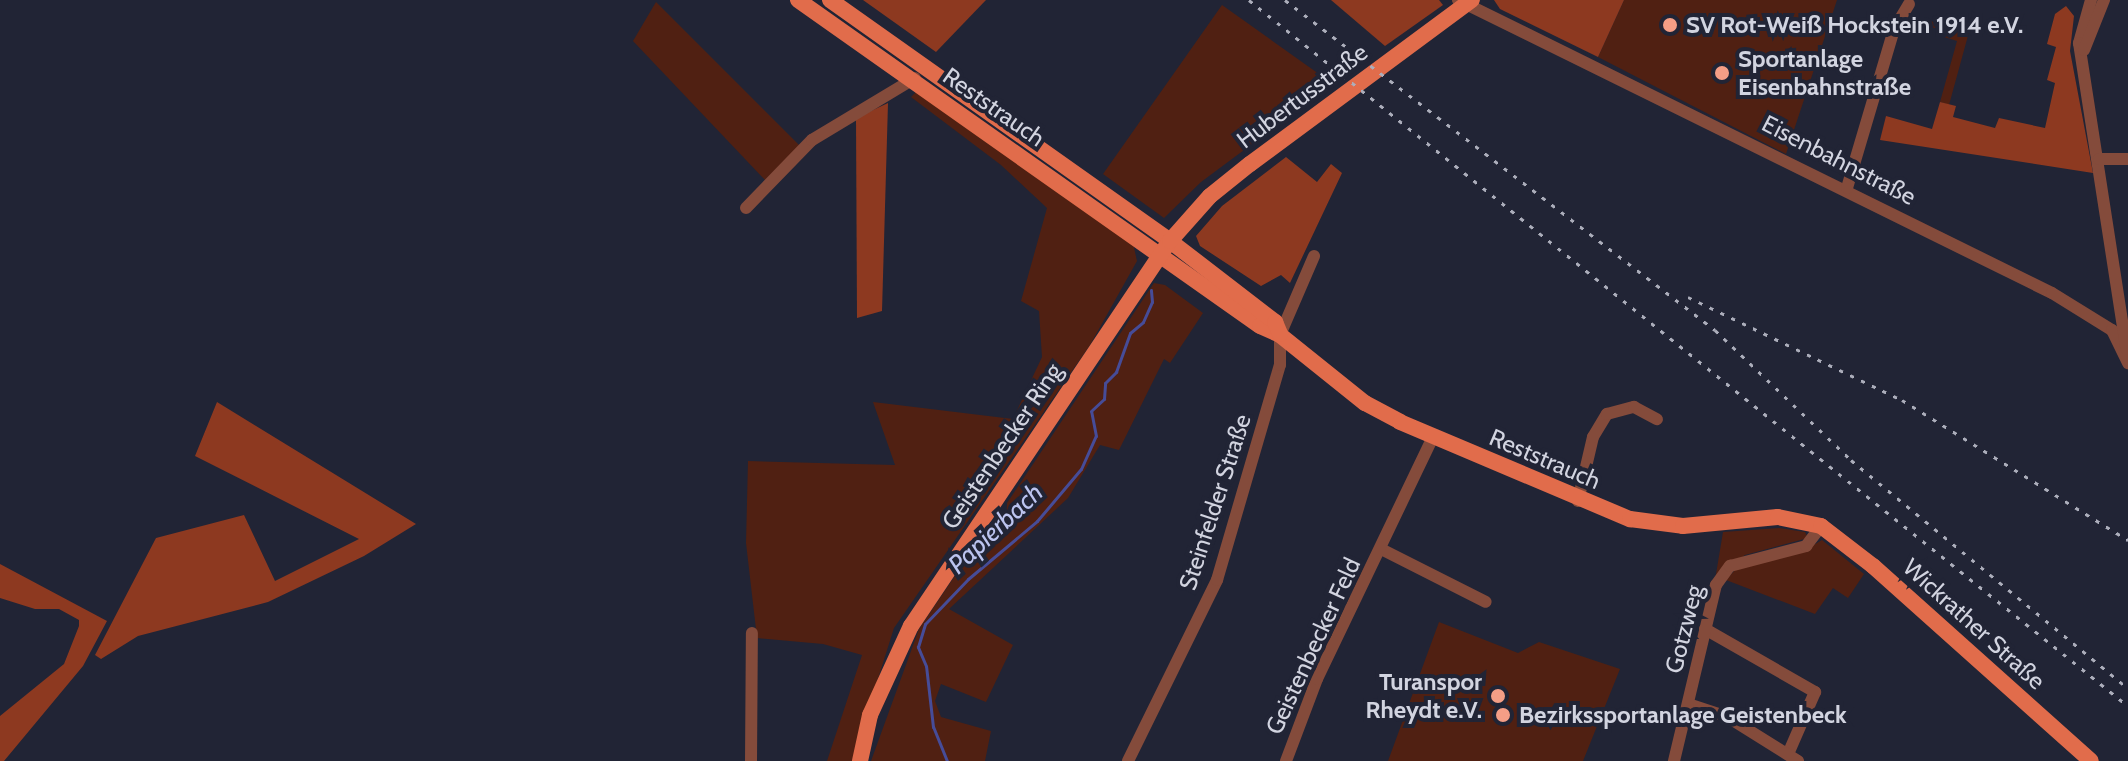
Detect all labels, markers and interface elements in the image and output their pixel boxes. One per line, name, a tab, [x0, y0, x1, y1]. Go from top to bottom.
place label: SV Rot-Weiß Hockstein 1914 e.V.	[1686, 11, 2023, 39]
marker: SV Rot-Weiß Hockstein 1914 e.V.	[1661, 16, 1679, 34]
street label: Hubertusstraße	[1231, 38, 1373, 154]
place label: Sportanlage Eisenbahnstraße	[1738, 45, 1911, 101]
street label: Reststrauch	[938, 61, 1050, 153]
marker: Sportanlage Eisenbahnstraße	[1713, 64, 1731, 82]
street label: Eisenbahnstraße	[1757, 109, 1921, 211]
street label: Geistenbecker Ring	[936, 358, 1068, 534]
street label: Steinfelder Straße	[1173, 410, 1257, 594]
street label: Reststrauch	[1485, 423, 1605, 495]
water label: Papierbach	[942, 477, 1050, 581]
street label: Geistenbecker Feld	[1259, 553, 1367, 739]
street label: Wickrather Straße	[1897, 553, 2051, 695]
street label: Gotzweg	[1659, 582, 1709, 676]
place label: Turanspor Rheydt e.V.	[1366, 668, 1482, 724]
marker: Turanspor Rheydt e.V.	[1489, 687, 1507, 705]
place label: Bezirkssportanlage Geistenbeck	[1519, 701, 1847, 729]
marker: Bezirkssportanlage Geistenbeck	[1494, 706, 1512, 724]

